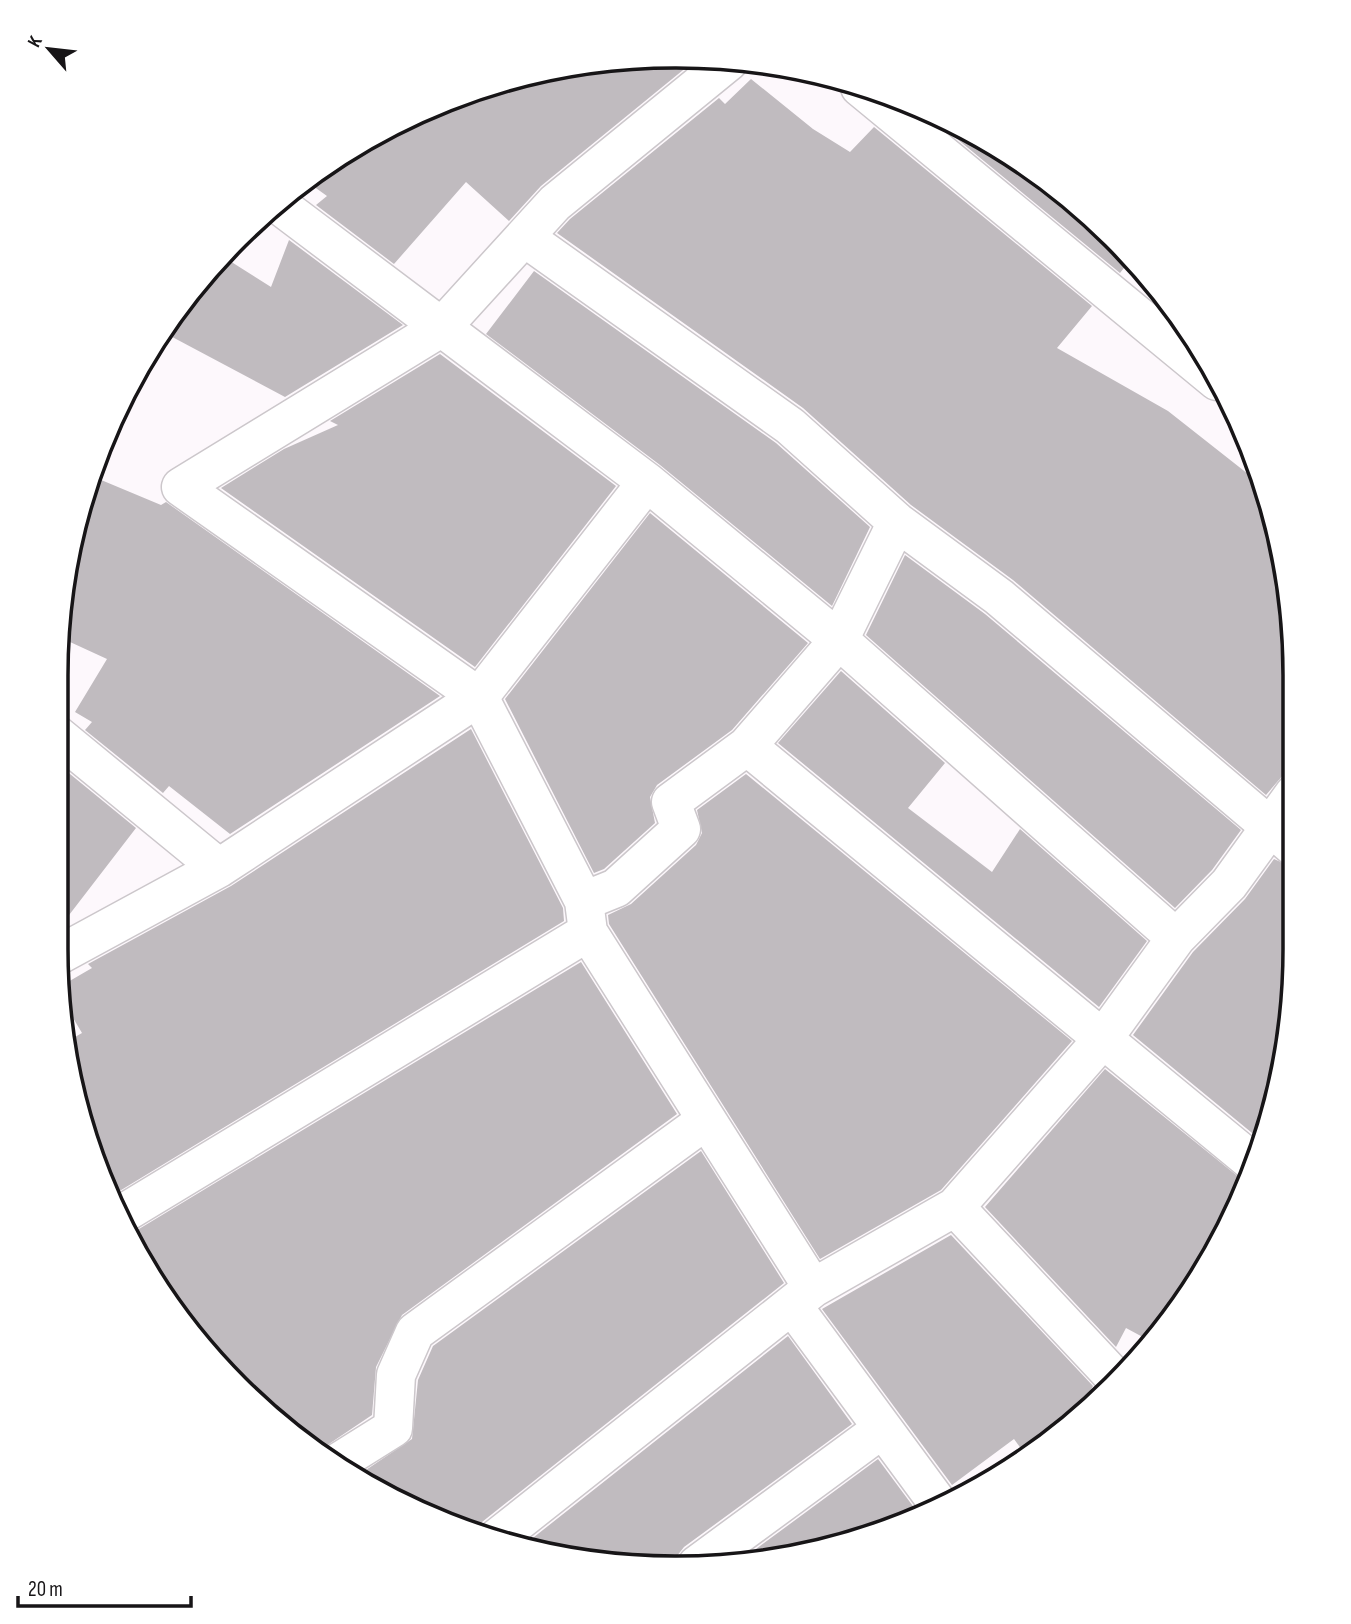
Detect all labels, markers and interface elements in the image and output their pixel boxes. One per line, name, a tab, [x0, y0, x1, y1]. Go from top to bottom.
north arrow	[14, 14, 84, 84]
text: K	[23, 32, 48, 51]
scale bar	[18, 1564, 191, 1608]
text: 20 m	[28, 1577, 63, 1602]

